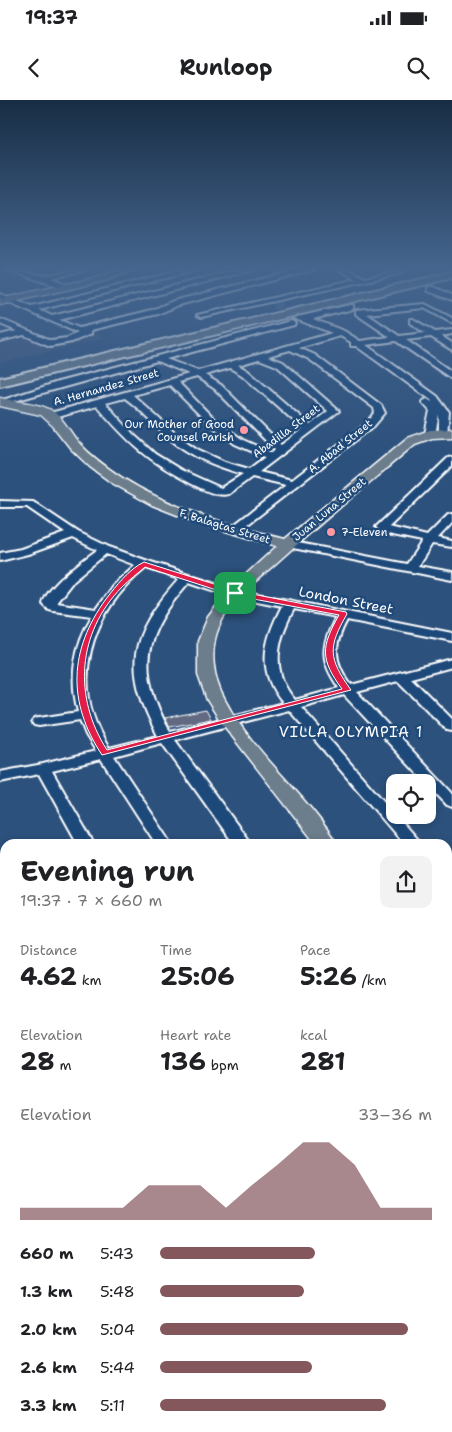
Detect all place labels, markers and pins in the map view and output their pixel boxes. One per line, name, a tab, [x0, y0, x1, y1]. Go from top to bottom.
place label: Our Mother of Good Counsel Parish	[124, 417, 234, 445]
marker: Our Mother of Good Counsel Parish	[238, 424, 250, 436]
place label: 7-Eleven	[341, 525, 388, 540]
marker: 7-Eleven	[325, 526, 337, 538]
pin	[214, 572, 256, 614]

